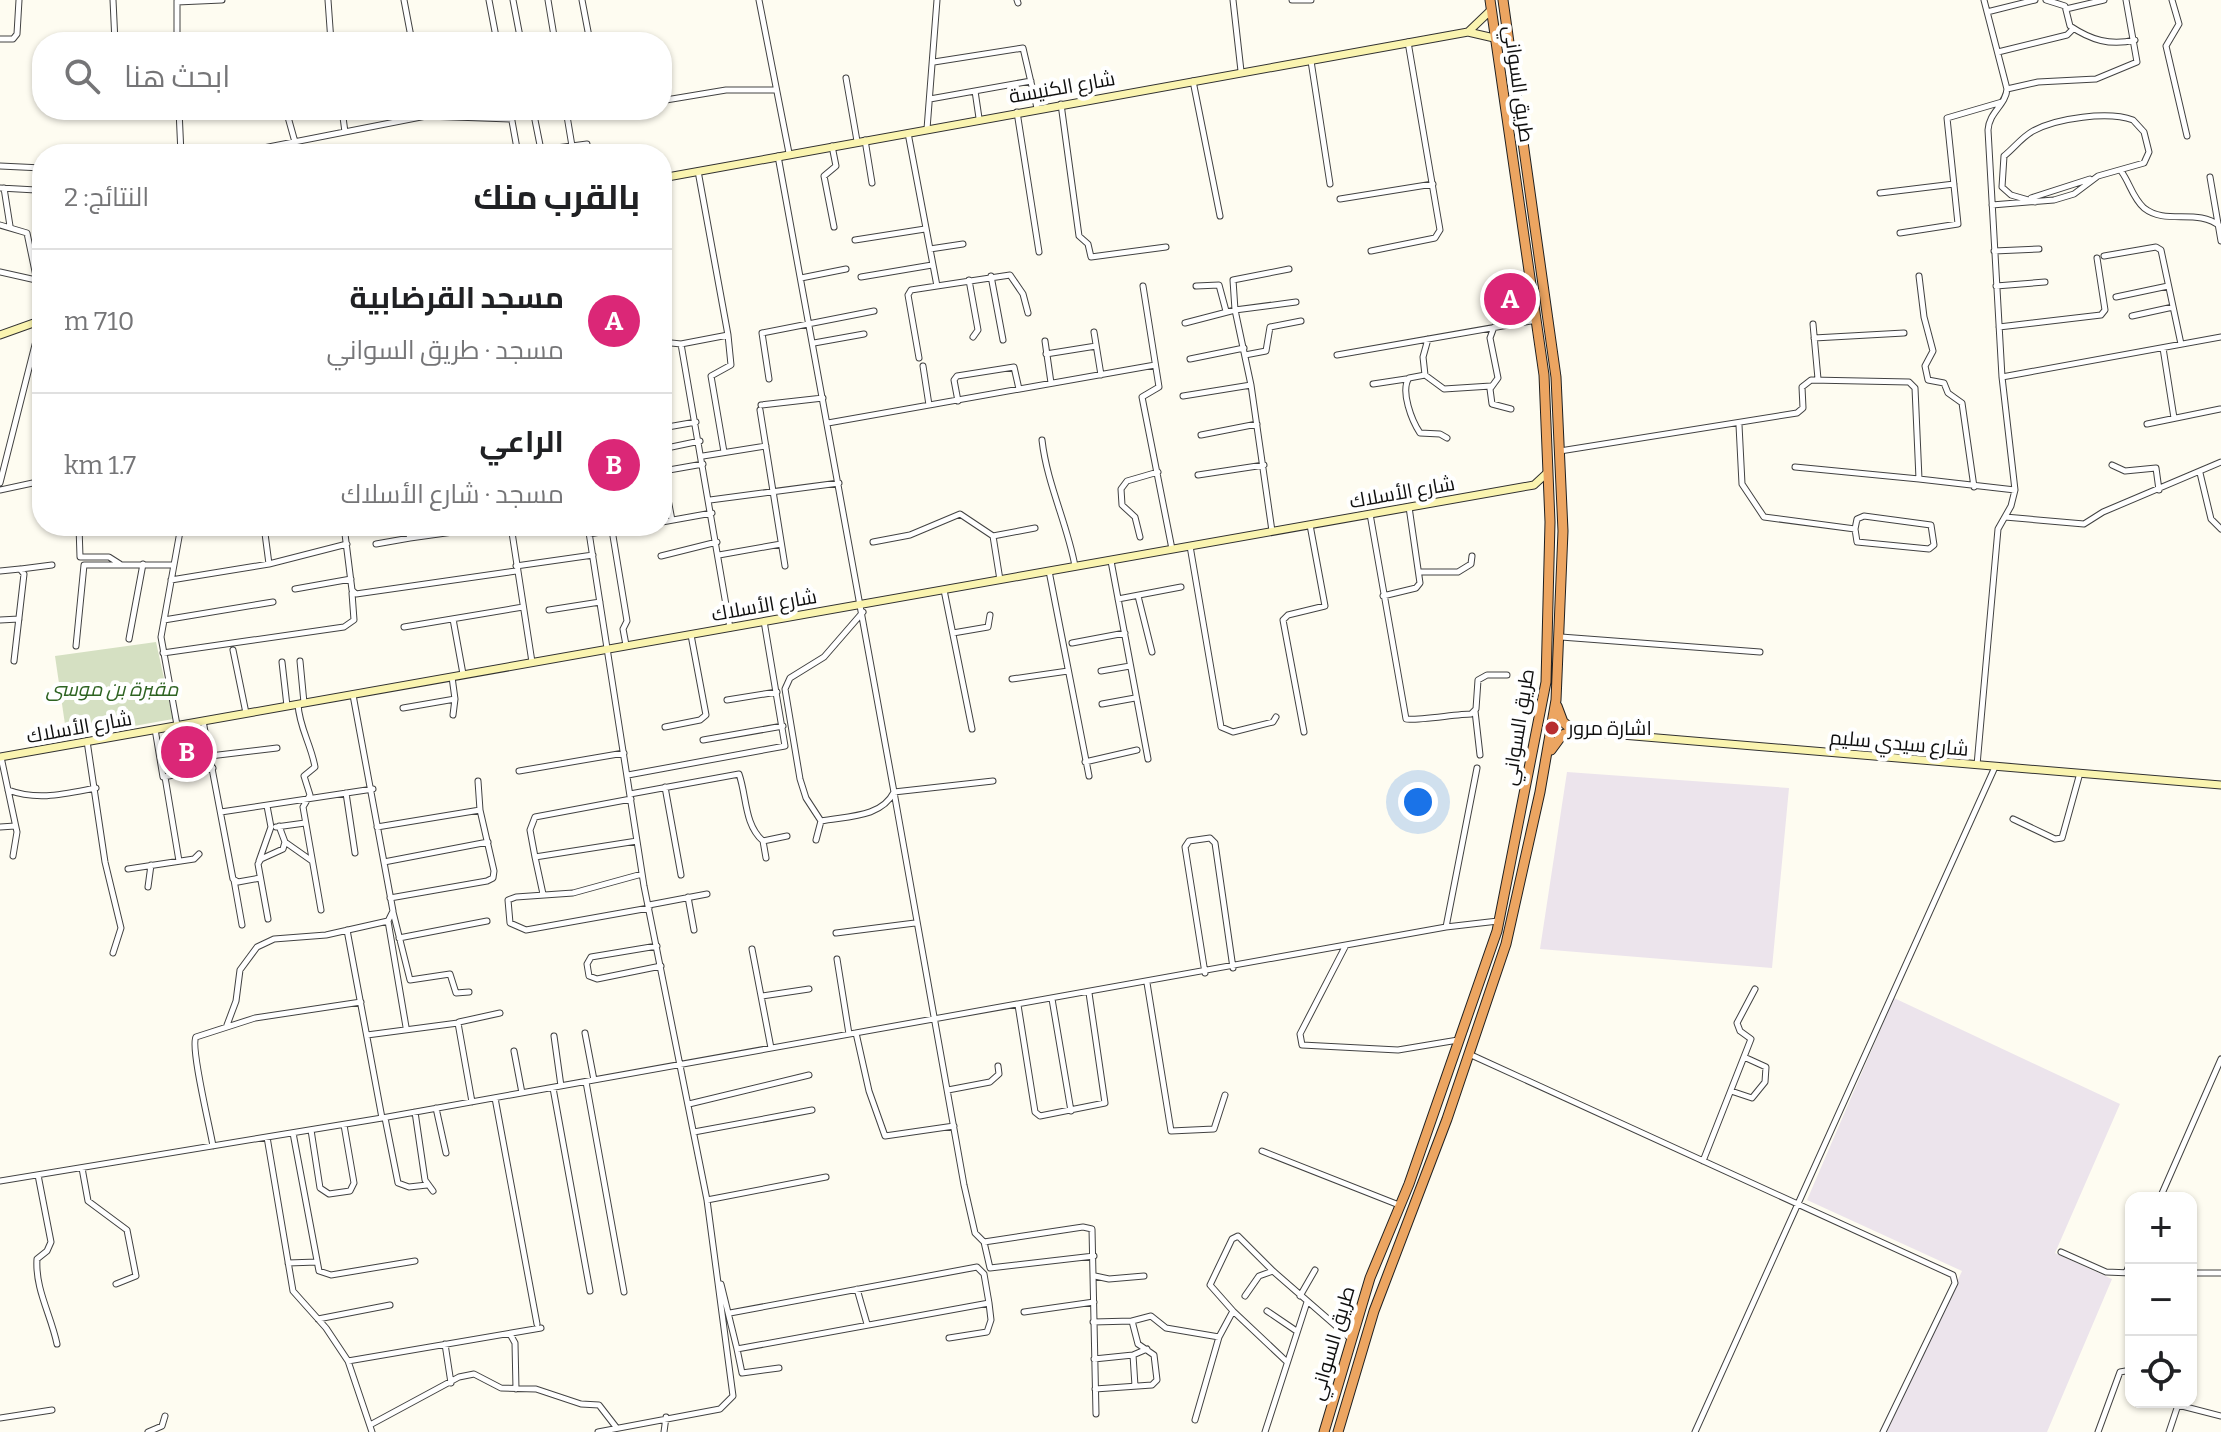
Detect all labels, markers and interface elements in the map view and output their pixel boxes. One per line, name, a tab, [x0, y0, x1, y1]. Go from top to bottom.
street label: طريق السواني	[1495, 24, 1539, 145]
search box	[32, 32, 672, 120]
icon: search	[60, 54, 104, 98]
text: ابحث هنا	[124, 59, 230, 95]
street label: شارع الكنيسة	[1007, 66, 1117, 110]
text: بالقرب منك	[474, 177, 640, 218]
text: النتائج: 2	[64, 182, 149, 213]
pin: A	[1484, 269, 1536, 329]
text: مسجد القرضابية	[350, 280, 564, 316]
text: 710 m	[64, 306, 134, 337]
text: A	[605, 306, 623, 337]
text: مسجد · طريق السواني	[326, 335, 564, 366]
text: الراعي	[480, 424, 564, 460]
text: 1.7 km	[64, 450, 136, 481]
text: B	[606, 450, 622, 481]
street label: شارع الأسلاك	[1347, 471, 1457, 515]
text: مسجد · شارع الأسلاك	[341, 479, 564, 510]
street label: شارع الأسلاك	[709, 584, 819, 628]
street label: طريق السواني	[1497, 667, 1543, 788]
park label: مقبرة بن موسى	[46, 677, 180, 701]
street label: شارع الأسلاك	[24, 706, 134, 750]
place label: اشارة مرور	[1567, 716, 1652, 740]
marker: اشارة مرور	[1543, 719, 1561, 737]
pin: B	[161, 722, 213, 782]
street label: شارع سيدي سليم	[1828, 725, 1970, 765]
your location	[1398, 782, 1438, 822]
map controls	[2125, 1192, 2197, 1408]
button: +	[2125, 1192, 2197, 1264]
button: −	[2125, 1264, 2197, 1336]
street label: طريق السواني	[1304, 1283, 1364, 1404]
button: locate	[2125, 1336, 2197, 1408]

